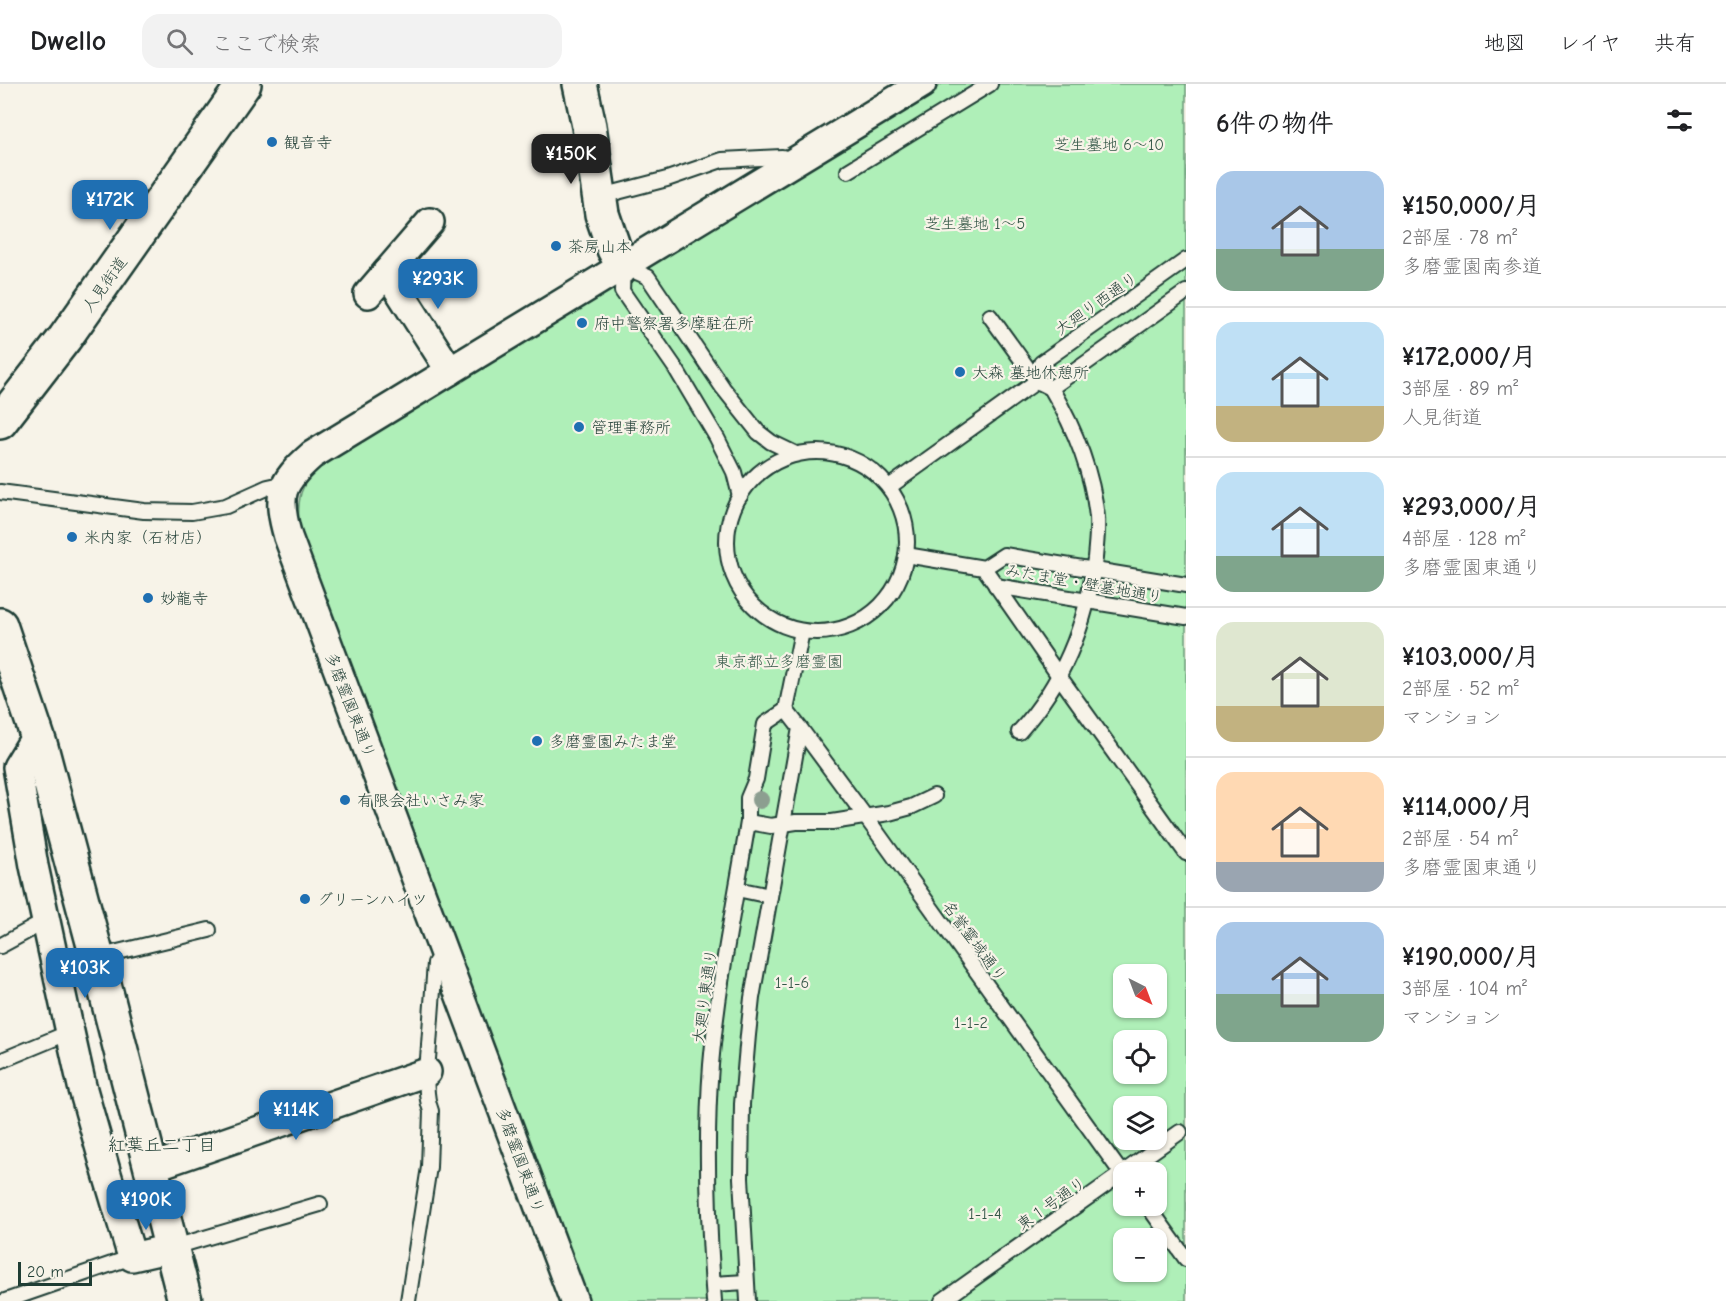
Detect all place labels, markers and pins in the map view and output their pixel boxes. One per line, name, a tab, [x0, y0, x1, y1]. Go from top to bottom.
place label: 観音寺	[284, 134, 332, 152]
pin: ¥150K	[529, 134, 613, 185]
marker: 観音寺	[265, 135, 279, 149]
pin: ¥172K	[68, 180, 152, 231]
place label: 茶房山本	[568, 238, 632, 256]
marker: 茶房山本	[549, 239, 563, 253]
pin: ¥293K	[396, 259, 480, 310]
place label: 府中警察署多摩駐在所	[594, 315, 754, 333]
marker: 府中警察署多摩駐在所	[575, 316, 589, 330]
place label: 大森 墓地休憩所	[972, 364, 1089, 382]
marker: 大森 墓地休憩所	[953, 365, 967, 379]
place label: 管理事務所	[591, 419, 671, 437]
marker: 管理事務所	[572, 420, 586, 434]
place label: 米内家（石材店）	[84, 529, 212, 547]
marker: 米内家（石材店）	[65, 530, 79, 544]
place label: 妙龍寺	[160, 590, 208, 608]
marker: 妙龍寺	[141, 591, 155, 605]
place label: 多磨霊園みたま堂	[549, 733, 677, 751]
marker: 多磨霊園みたま堂	[530, 734, 544, 748]
place label: 有限会社いさみ家	[357, 792, 484, 810]
marker: 有限会社いさみ家	[338, 793, 352, 807]
place label: グリーンハイツ	[317, 891, 427, 909]
marker: グリーンハイツ	[298, 892, 312, 906]
pin: ¥103K	[43, 948, 127, 999]
pin: ¥114K	[254, 1090, 338, 1141]
pin: ¥190K	[104, 1180, 188, 1231]

